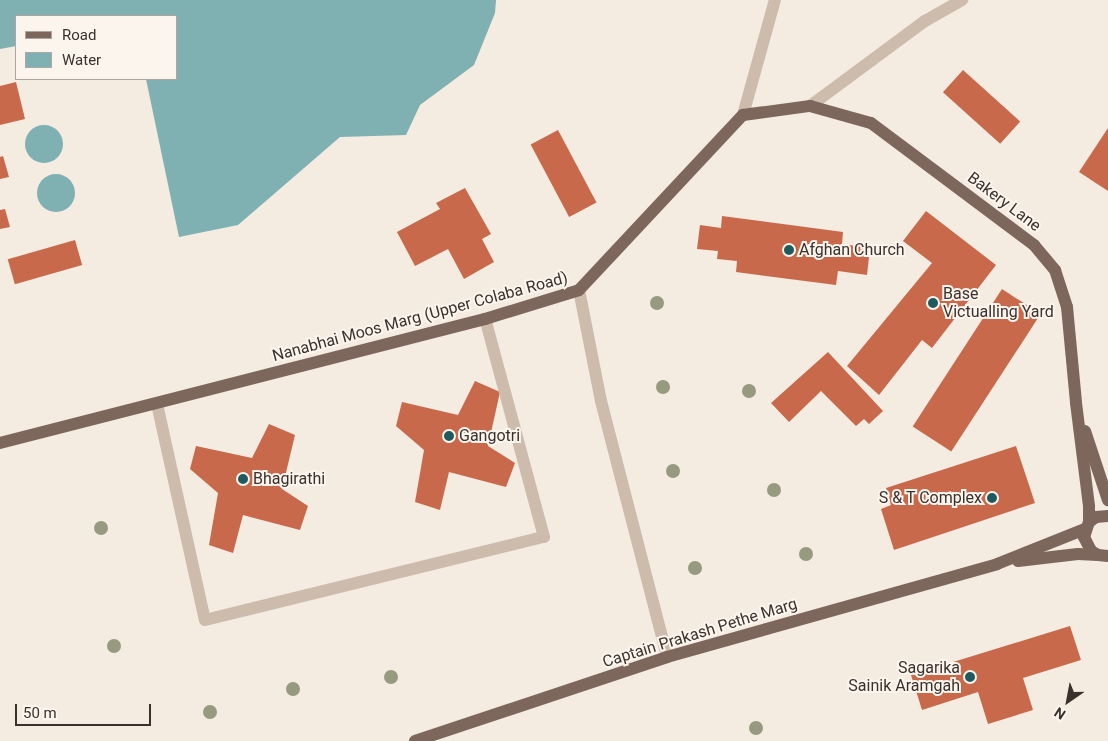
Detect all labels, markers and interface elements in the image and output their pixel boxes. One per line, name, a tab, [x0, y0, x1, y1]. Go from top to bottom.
legend	[15, 15, 178, 80]
text: Road	[62, 26, 96, 44]
text: Water	[62, 51, 101, 69]
street label: Bakery Lane	[964, 168, 1044, 236]
place label: Afghan Church	[799, 240, 905, 260]
marker: Afghan Church	[783, 244, 795, 256]
street label: Nanabhai Moos Marg (Upper Colaba Road)	[270, 268, 570, 366]
place label: Base Victualling Yard	[943, 284, 1054, 322]
marker: Base Victualling Yard	[927, 297, 939, 309]
place label: Gangotri	[459, 426, 520, 446]
marker: Gangotri	[443, 430, 455, 442]
place label: Bhagirathi	[253, 469, 325, 489]
marker: Bhagirathi	[237, 473, 249, 485]
place label: S & T Complex	[878, 488, 982, 508]
marker: S & T Complex	[986, 492, 998, 504]
street label: Captain Prakash Pethe Marg	[600, 594, 800, 672]
place label: Sagarika Sainik Aramgah	[848, 658, 960, 696]
marker: Sagarika Sainik Aramgah	[964, 671, 976, 683]
north arrow	[1043, 676, 1093, 726]
scale bar	[18, 694, 154, 726]
text: 50 m	[23, 704, 57, 722]
text: N	[1051, 704, 1068, 723]

